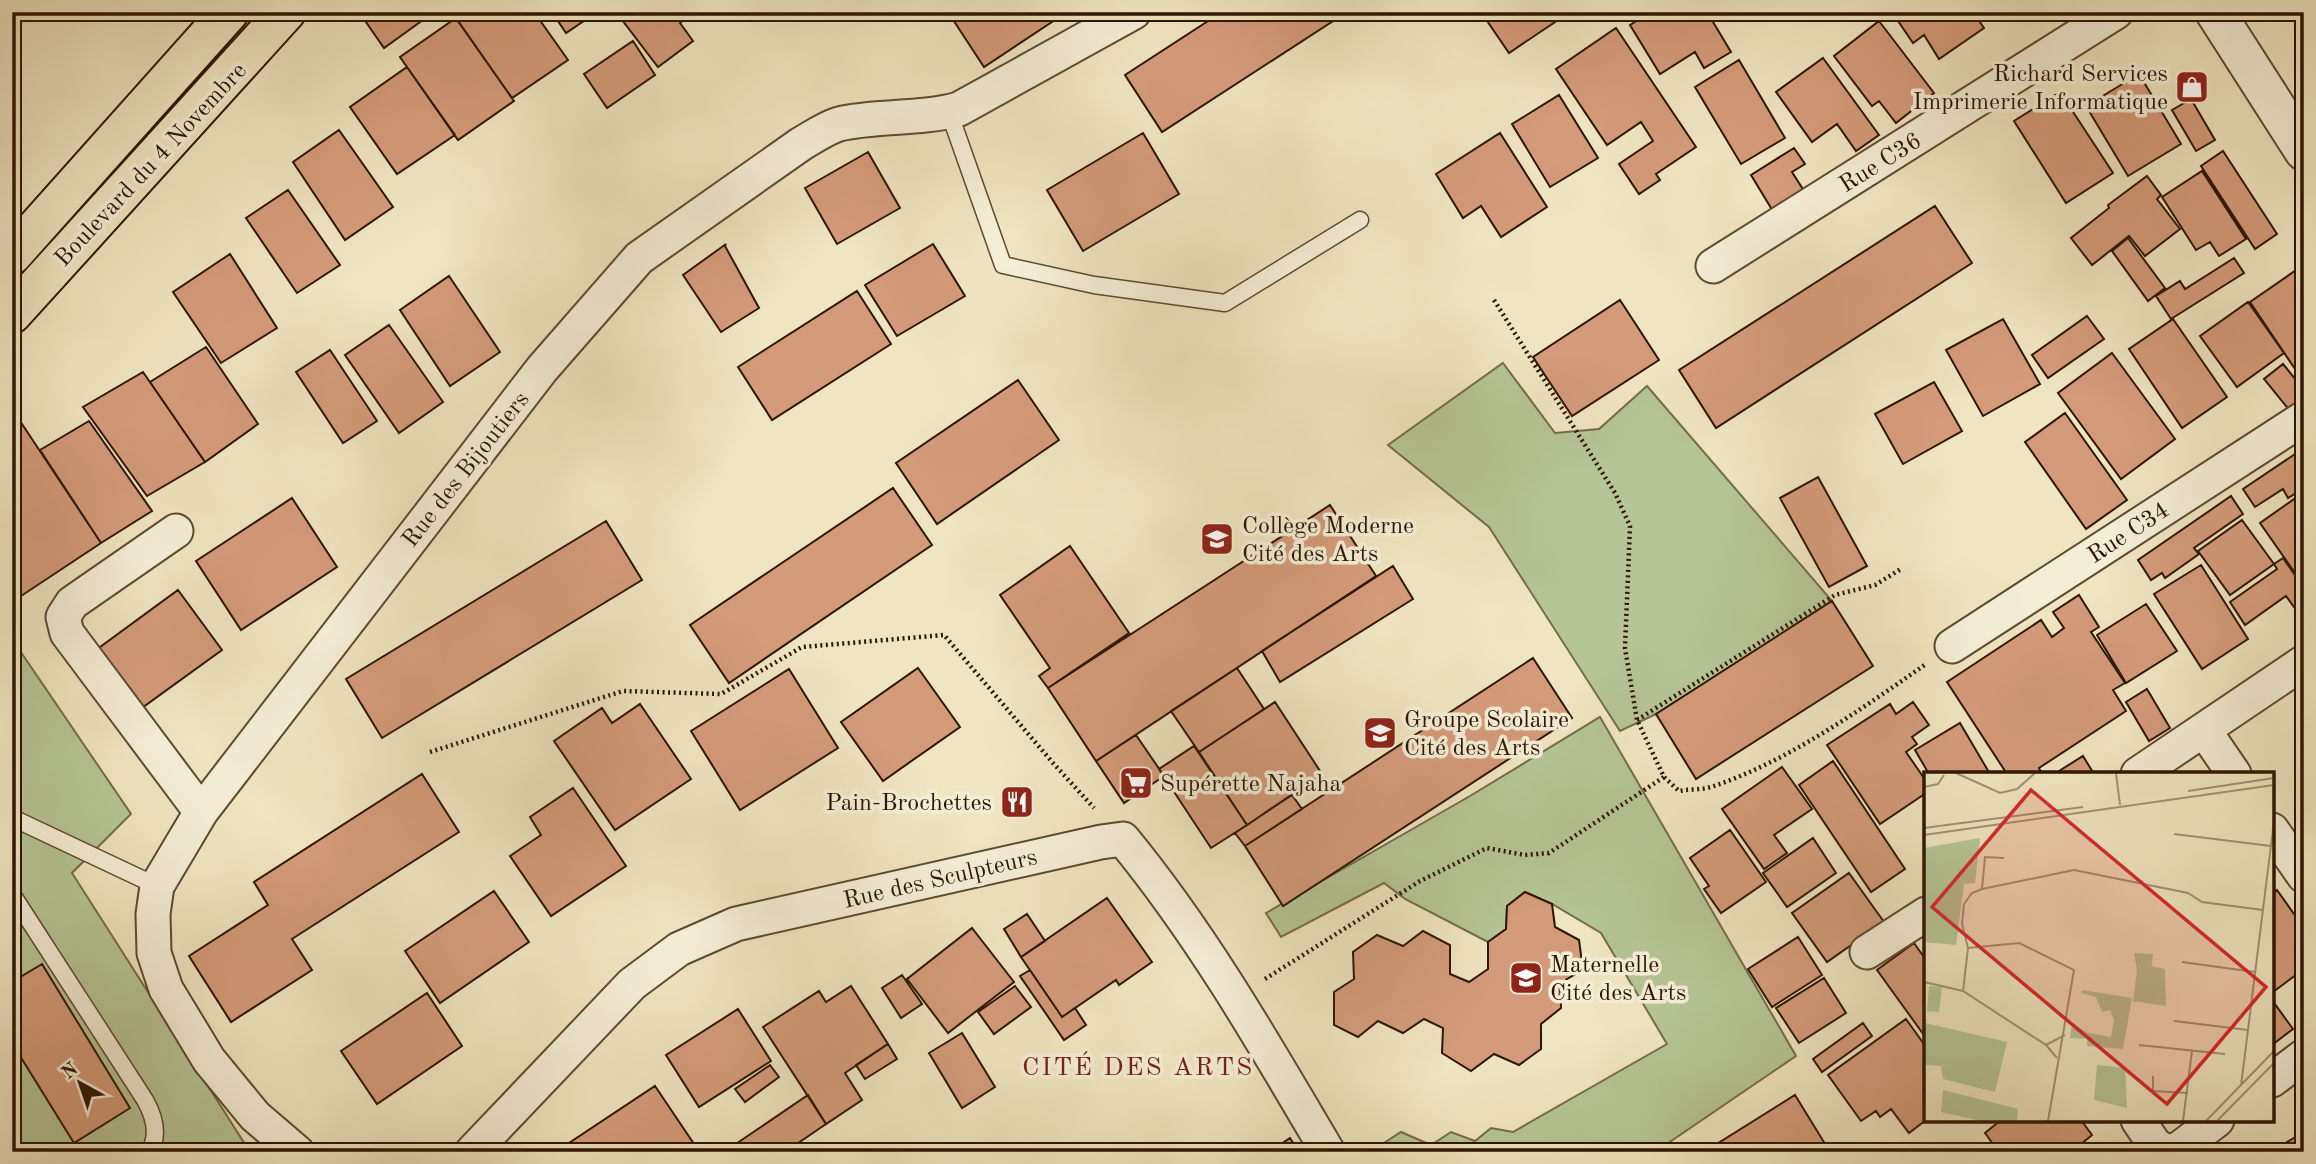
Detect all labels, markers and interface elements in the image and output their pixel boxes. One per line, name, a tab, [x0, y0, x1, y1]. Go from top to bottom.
street label: Boulevard du 4 Novembre	[51, 59, 252, 272]
place label: Richard Services Imprimerie Informatique	[1913, 63, 2168, 115]
shop icon: Richard Services Imprimerie Informatique	[2173, 68, 2211, 106]
street label: Rue C36	[1836, 129, 1926, 198]
street label: Rue des Bijoutiers	[399, 388, 535, 553]
street label: Rue C34	[2084, 499, 2174, 569]
place label: Collège Moderne Cité des Arts	[1242, 515, 1414, 567]
school or university icon: Collège Moderne Cité des Arts	[1198, 520, 1236, 558]
place label: Groupe Scolaire Cité des Arts	[1404, 709, 1569, 761]
school or university icon: Groupe Scolaire Cité des Arts	[1361, 714, 1399, 752]
supermarket icon: Supérette Najaha	[1117, 764, 1155, 802]
inset map	[1924, 772, 2274, 1122]
place label: Supérette Najaha	[1160, 773, 1342, 797]
restaurant icon: Pain-Brochettes	[998, 783, 1036, 821]
place label: Pain-Brochettes	[825, 792, 992, 816]
street label: Rue des Sculpteurs	[841, 846, 1040, 914]
place label: Maternelle Cité des Arts	[1550, 954, 1686, 1006]
school or university icon: Maternelle Cité des Arts	[1507, 959, 1545, 997]
north arrow	[46, 1048, 116, 1118]
district label: CITÉ DES ARTS	[1022, 1051, 1254, 1081]
text: N	[59, 1060, 83, 1084]

